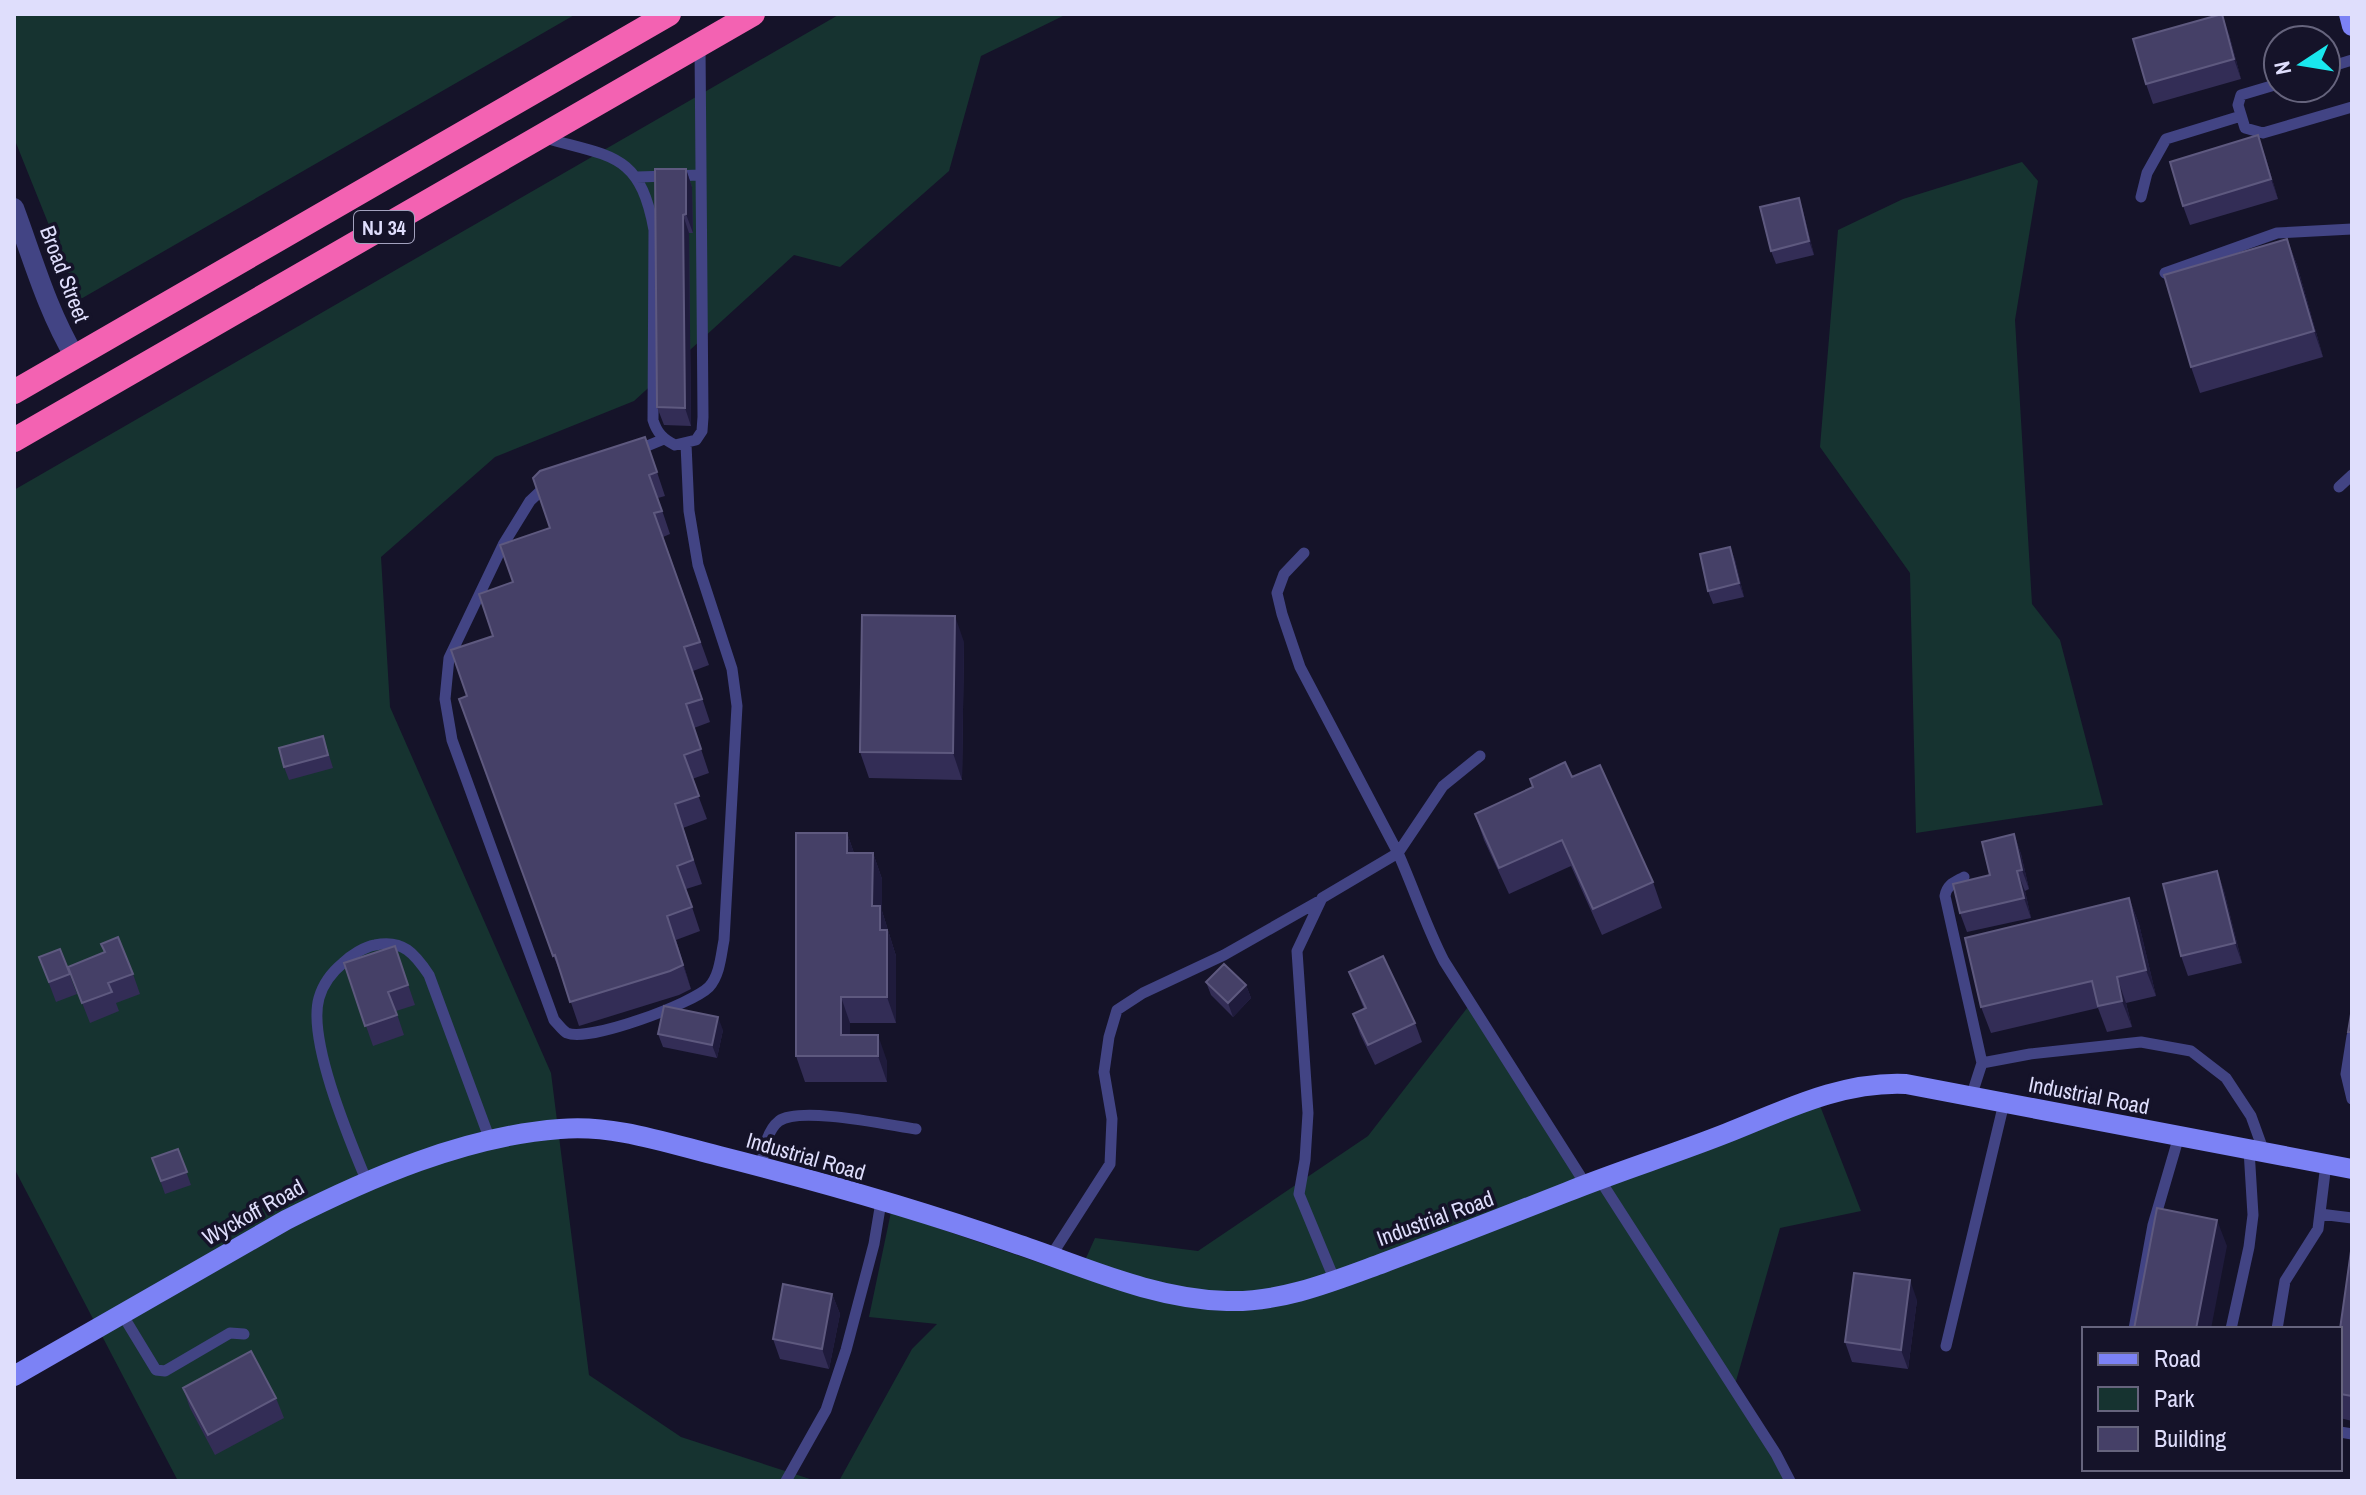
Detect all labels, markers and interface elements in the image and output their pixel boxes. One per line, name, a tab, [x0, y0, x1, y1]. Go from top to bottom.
north arrow	[2262, 24, 2342, 104]
text: N	[2266, 59, 2298, 78]
road number: NJ 34	[354, 211, 414, 243]
street label: Broad Street	[33, 221, 97, 327]
street label: Industrial Road	[2026, 1069, 2152, 1121]
street label: Industrial Road	[743, 1125, 869, 1187]
street label: Wyckoff Road	[197, 1172, 309, 1252]
street label: Industrial Road	[1372, 1183, 1498, 1253]
legend	[2082, 1327, 2342, 1471]
text: Road	[2154, 1342, 2201, 1374]
text: Park	[2154, 1382, 2195, 1414]
text: Building	[2154, 1422, 2226, 1454]

